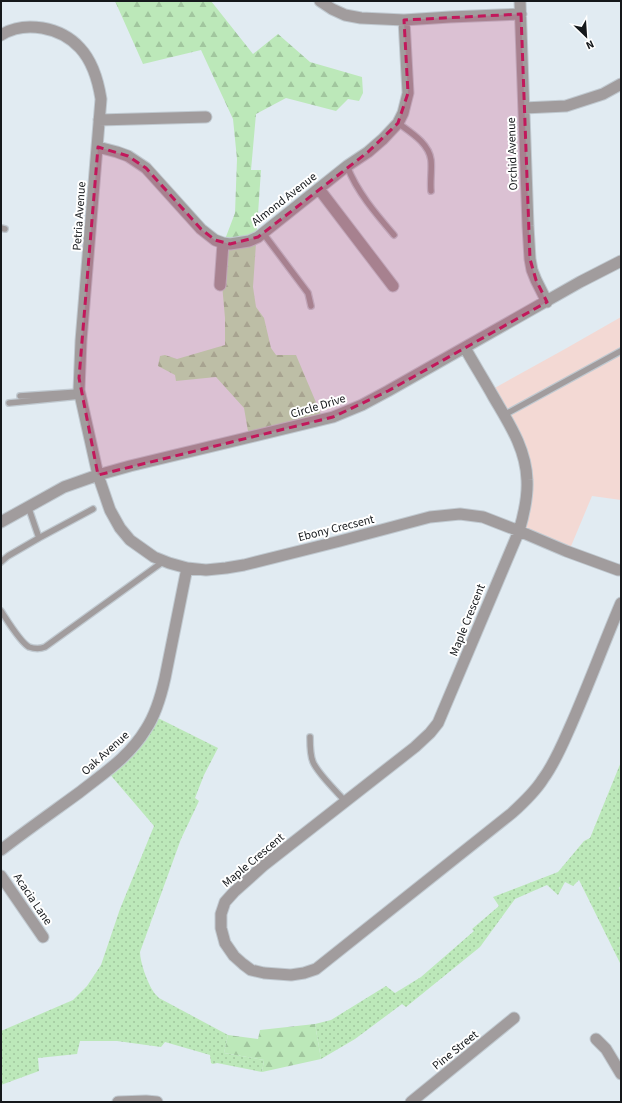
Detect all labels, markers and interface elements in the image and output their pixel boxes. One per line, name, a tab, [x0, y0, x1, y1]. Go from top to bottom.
north arrow	[566, 16, 606, 56]
text: N	[584, 36, 597, 53]
street label: Orchid Avenue	[503, 117, 522, 191]
street label: Almond Avenue	[248, 168, 321, 230]
street label: Petria Avenue	[69, 181, 90, 251]
street label: Circle Drive	[289, 390, 348, 423]
street label: Ebony Crecsent	[296, 511, 376, 546]
street label: Maple Crescent	[445, 582, 490, 659]
street label: Oak Avenue	[78, 727, 133, 780]
street label: Maple Crescent	[219, 829, 288, 891]
street label: Acacia Lane	[9, 870, 56, 929]
street label: Pine Street	[429, 1027, 482, 1074]

